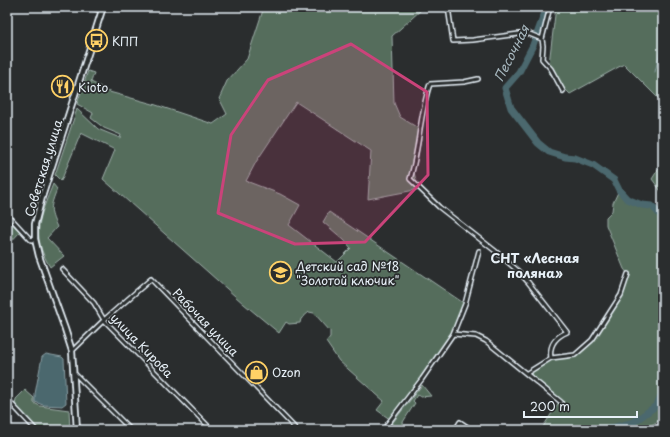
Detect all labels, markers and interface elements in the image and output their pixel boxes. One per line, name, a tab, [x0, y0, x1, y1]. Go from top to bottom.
water label: Песочная	[489, 21, 534, 85]
bus stop icon: КПП	[83, 28, 109, 54]
place label: КПП	[112, 32, 138, 50]
restaurant icon: Kioto	[49, 74, 75, 100]
place label: Kioto	[78, 78, 108, 96]
street label: Советская улица	[20, 117, 66, 219]
district label: СНТ «Лесная поляна»	[491, 248, 579, 282]
place label: Детский сад №18 "Золотой ключик"	[295, 257, 400, 289]
school or university icon: Детский сад №18 "Золотой ключик"	[268, 260, 294, 286]
street label: Рабочая улица	[169, 284, 243, 360]
street label: улица Кирова	[107, 309, 178, 382]
shop icon: Ozon	[243, 359, 269, 385]
place label: Ozon	[272, 363, 301, 381]
scale bar	[524, 393, 637, 419]
text: 200 m	[530, 397, 570, 415]

